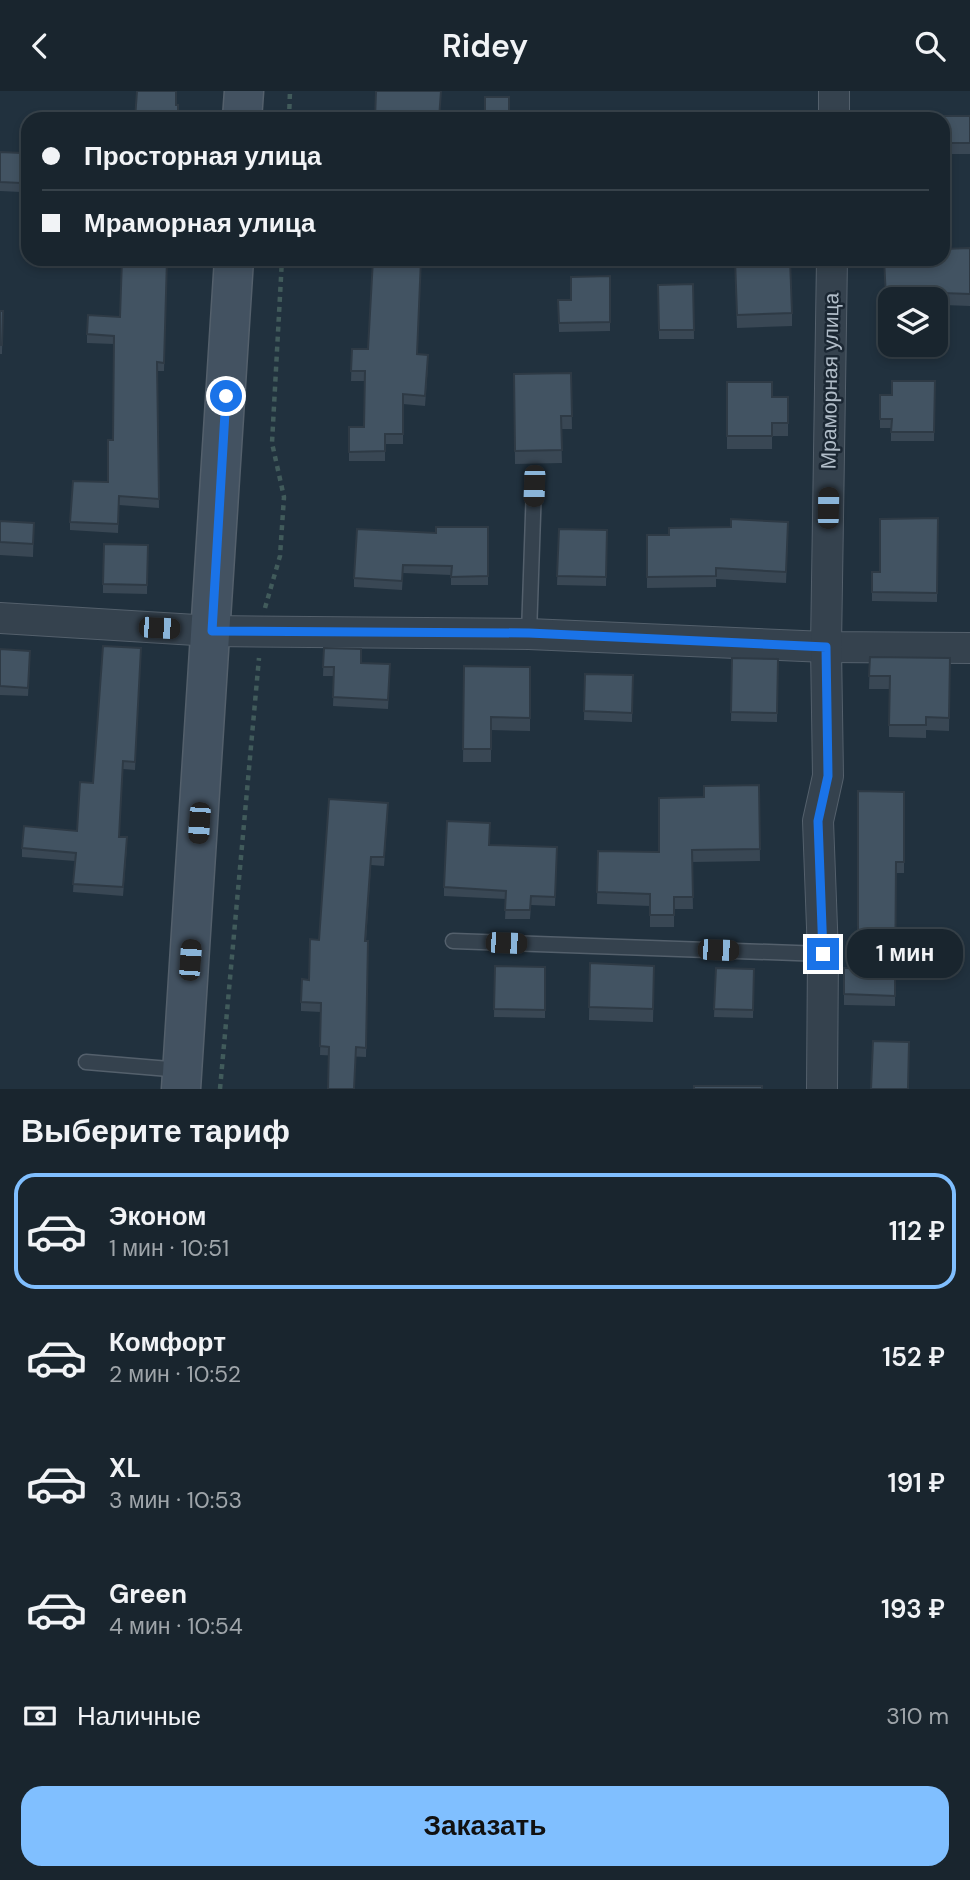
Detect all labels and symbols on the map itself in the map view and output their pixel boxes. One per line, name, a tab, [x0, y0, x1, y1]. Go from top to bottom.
street label: Мраморная улица	[814, 292, 846, 470]
route start	[210, 380, 242, 412]
car	[523, 465, 546, 507]
car	[818, 487, 839, 529]
car	[138, 616, 181, 640]
car	[188, 801, 211, 845]
callout: 1 мин	[848, 929, 963, 979]
car	[485, 932, 528, 954]
car	[179, 938, 202, 982]
route end	[807, 938, 839, 970]
car	[697, 939, 740, 961]

